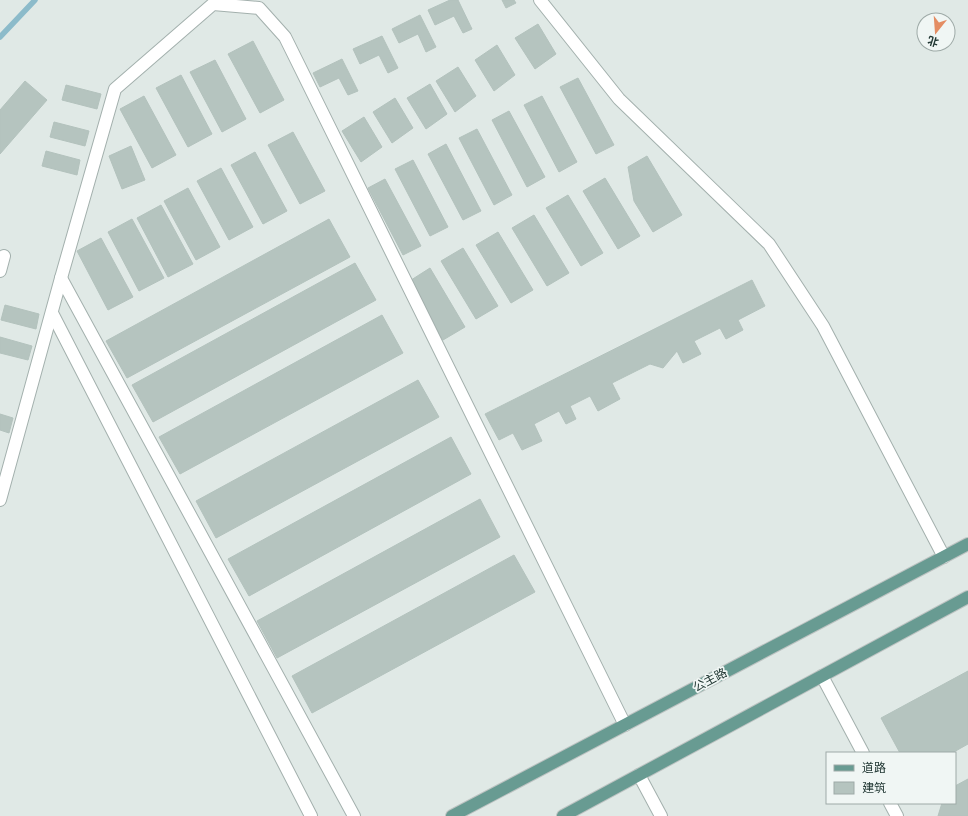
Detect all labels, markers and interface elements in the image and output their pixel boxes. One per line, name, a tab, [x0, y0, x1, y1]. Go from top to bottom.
north arrow	[916, 12, 956, 52]
text: 北	[926, 34, 940, 50]
street label: 公主路	[690, 664, 729, 694]
legend	[826, 752, 956, 804]
text: 道路	[862, 760, 886, 774]
text: 建筑	[862, 780, 886, 794]

